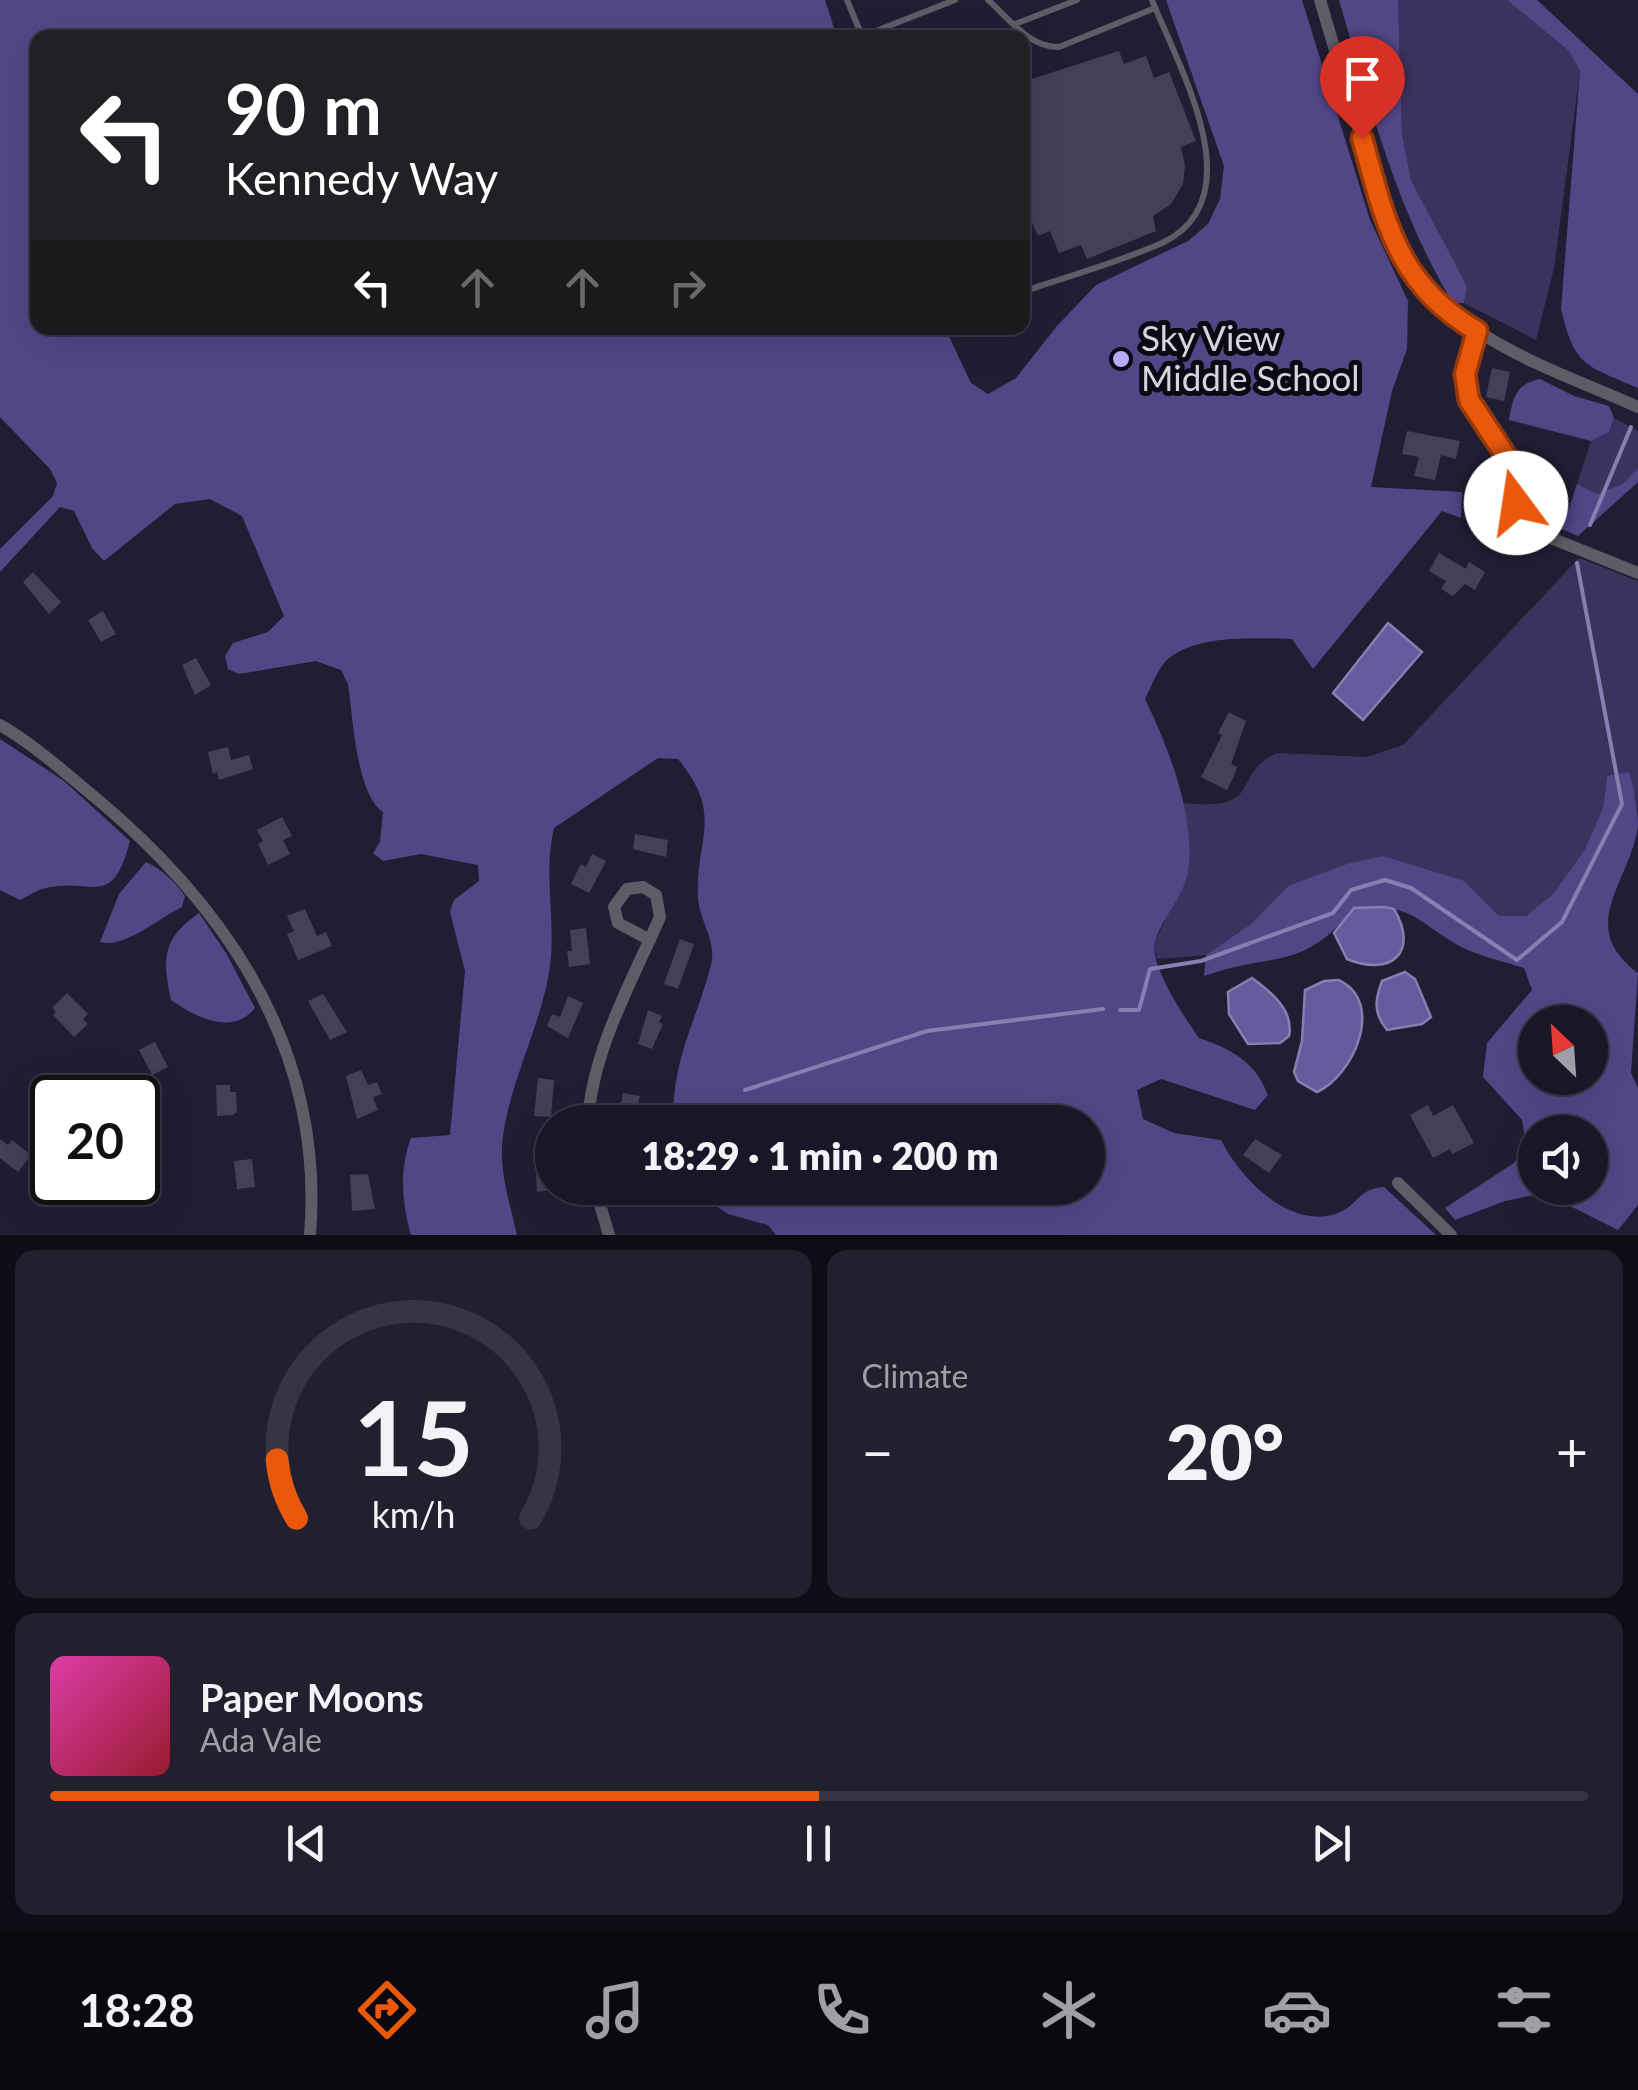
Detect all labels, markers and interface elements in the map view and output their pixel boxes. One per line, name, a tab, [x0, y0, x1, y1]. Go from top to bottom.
pin	[1320, 36, 1405, 139]
icon: arrive	[1335, 51, 1390, 106]
text: 90 m	[225, 66, 382, 150]
icon: left	[60, 70, 190, 200]
text: Kennedy Way	[225, 151, 498, 205]
icon: left	[345, 260, 400, 315]
icon: ahead	[450, 260, 505, 315]
icon: ahead	[555, 260, 610, 315]
icon: right	[660, 260, 715, 315]
place label: Sky View Middle School	[1141, 316, 1360, 398]
marker: Sky View Middle School	[1110, 348, 1132, 370]
position arrow	[1464, 451, 1568, 555]
north arrow	[1518, 1005, 1608, 1095]
map controls	[1518, 1005, 1608, 1205]
speed limit sign: 20	[30, 1075, 160, 1205]
button: sound	[1518, 1115, 1608, 1205]
text: 18:29 · 1 min · 200 m	[641, 1132, 999, 1178]
text: Climate	[862, 1356, 968, 1395]
text: 15	[353, 1373, 474, 1498]
text: 20°	[1166, 1406, 1284, 1496]
text: −	[862, 1418, 893, 1484]
text: +	[1556, 1418, 1588, 1484]
text: km/h	[371, 1493, 455, 1536]
text: Paper Moons	[200, 1674, 424, 1720]
text: Ada Vale	[200, 1720, 322, 1759]
icon: previous	[279, 1816, 334, 1871]
icon: pause	[791, 1816, 846, 1871]
icon: next	[1304, 1816, 1359, 1871]
icon: directions	[352, 1975, 422, 2045]
icon: music	[580, 1975, 650, 2045]
icon: phone	[807, 1975, 877, 2045]
icon: climate	[1034, 1975, 1104, 2045]
icon: car	[1262, 1975, 1332, 2045]
icon: filters	[1489, 1975, 1559, 2045]
text: 18:28	[79, 1983, 195, 2037]

